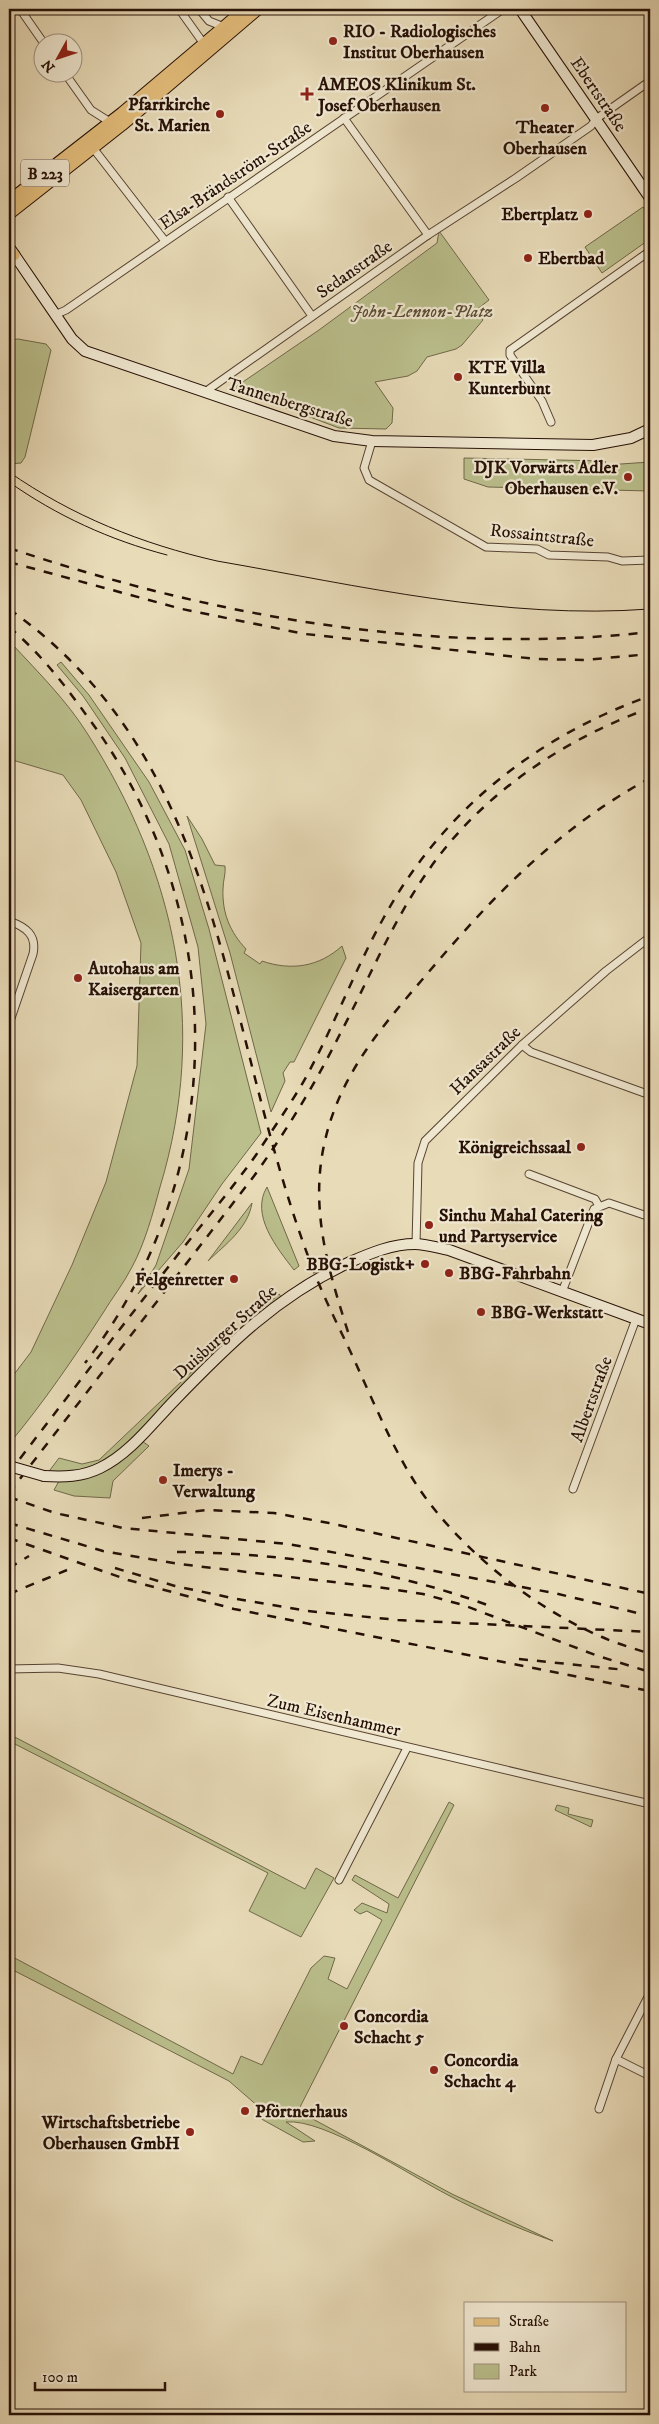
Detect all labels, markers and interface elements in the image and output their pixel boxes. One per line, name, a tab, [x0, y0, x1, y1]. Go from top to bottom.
place label: RIO - Radiologisches Institut Oberhausen	[343, 21, 496, 64]
north arrow	[32, 32, 82, 82]
marker: RIO - Radiologisches Institut Oberhausen	[327, 35, 339, 47]
street label: Ebertstraße	[565, 53, 631, 136]
text: N	[38, 55, 59, 76]
place label: AMEOS Klinikum St. Josef Oberhausen	[316, 74, 476, 117]
marker: AMEOS Klinikum St. Josef Oberhausen	[300, 87, 314, 101]
place label: Pfarrkirche St. Marien	[128, 94, 211, 137]
marker: Theater Oberhausen	[539, 102, 551, 114]
marker: Pfarrkirche St. Marien	[214, 108, 226, 120]
street label: Elsa-Brändström-Straße	[155, 117, 316, 235]
place label: Theater Oberhausen	[503, 117, 588, 160]
road number: B 223	[21, 160, 69, 187]
place label: Ebertplatz	[501, 204, 578, 226]
marker: Ebertplatz	[582, 208, 594, 220]
street label: Sedanstraße	[312, 236, 397, 304]
place label: Ebertbad	[538, 248, 605, 270]
marker: Ebertbad	[522, 252, 534, 264]
park label: John-Lennon-Platz	[350, 301, 494, 323]
place label: KTE Villa Kunterbunt	[468, 357, 551, 400]
marker: KTE Villa Kunterbunt	[452, 371, 464, 383]
street label: Tannenbergstraße	[224, 373, 356, 433]
place label: DJK Vorwärts Adler Oberhausen e.V.	[474, 457, 618, 500]
marker: DJK Vorwärts Adler Oberhausen e.V.	[622, 471, 634, 483]
street label: Rossaintstraße	[489, 520, 595, 552]
place label: Autohaus am Kaisergarten	[87, 958, 180, 1001]
marker: Autohaus am Kaisergarten	[72, 972, 84, 984]
street label: Hansastraße	[446, 1021, 526, 1100]
place label: Königreichssaal	[458, 1137, 572, 1159]
marker: Königreichssaal	[575, 1141, 587, 1153]
place label: Sinthu Mahal Catering und Partyservice	[439, 1205, 604, 1248]
marker: Sinthu Mahal Catering und Partyservice	[423, 1219, 435, 1231]
place label: BBG-Logistk+	[306, 1254, 415, 1276]
marker: BBG-Logistk+	[419, 1258, 431, 1270]
place label: BBG-Fahrbahn	[459, 1263, 571, 1285]
marker: BBG-Fahrbahn	[443, 1267, 455, 1279]
place label: Felgenretter	[135, 1269, 224, 1291]
marker: Felgenretter	[228, 1273, 240, 1285]
street label: Duisburger Straße	[170, 1281, 282, 1385]
place label: BBG-Werkstatt	[491, 1302, 603, 1324]
marker: BBG-Werkstatt	[475, 1306, 487, 1318]
street label: Albertstraße	[566, 1353, 618, 1445]
place label: Imerys - Verwaltung	[172, 1460, 256, 1503]
marker: Imerys - Verwaltung	[157, 1474, 169, 1486]
street label: Zum Eisenhammer	[265, 1690, 403, 1742]
place label: Concordia Schacht 5	[354, 2006, 429, 2049]
marker: Concordia Schacht 5	[338, 2020, 350, 2032]
place label: Concordia Schacht 4	[444, 2050, 519, 2093]
marker: Concordia Schacht 4	[428, 2064, 440, 2076]
place label: Pförtnerhaus	[255, 2101, 347, 2123]
marker: Pförtnerhaus	[239, 2105, 251, 2117]
place label: Wirtschaftsbetriebe Oberhausen GmbH	[41, 2112, 181, 2155]
marker: Wirtschaftsbetriebe Oberhausen GmbH	[184, 2126, 196, 2138]
legend	[464, 2302, 626, 2392]
text: Straße	[509, 2312, 549, 2331]
text: Bahn	[509, 2338, 541, 2357]
scale bar	[35, 2359, 165, 2391]
text: Park	[509, 2362, 538, 2381]
text: 100 m	[42, 2368, 78, 2387]

